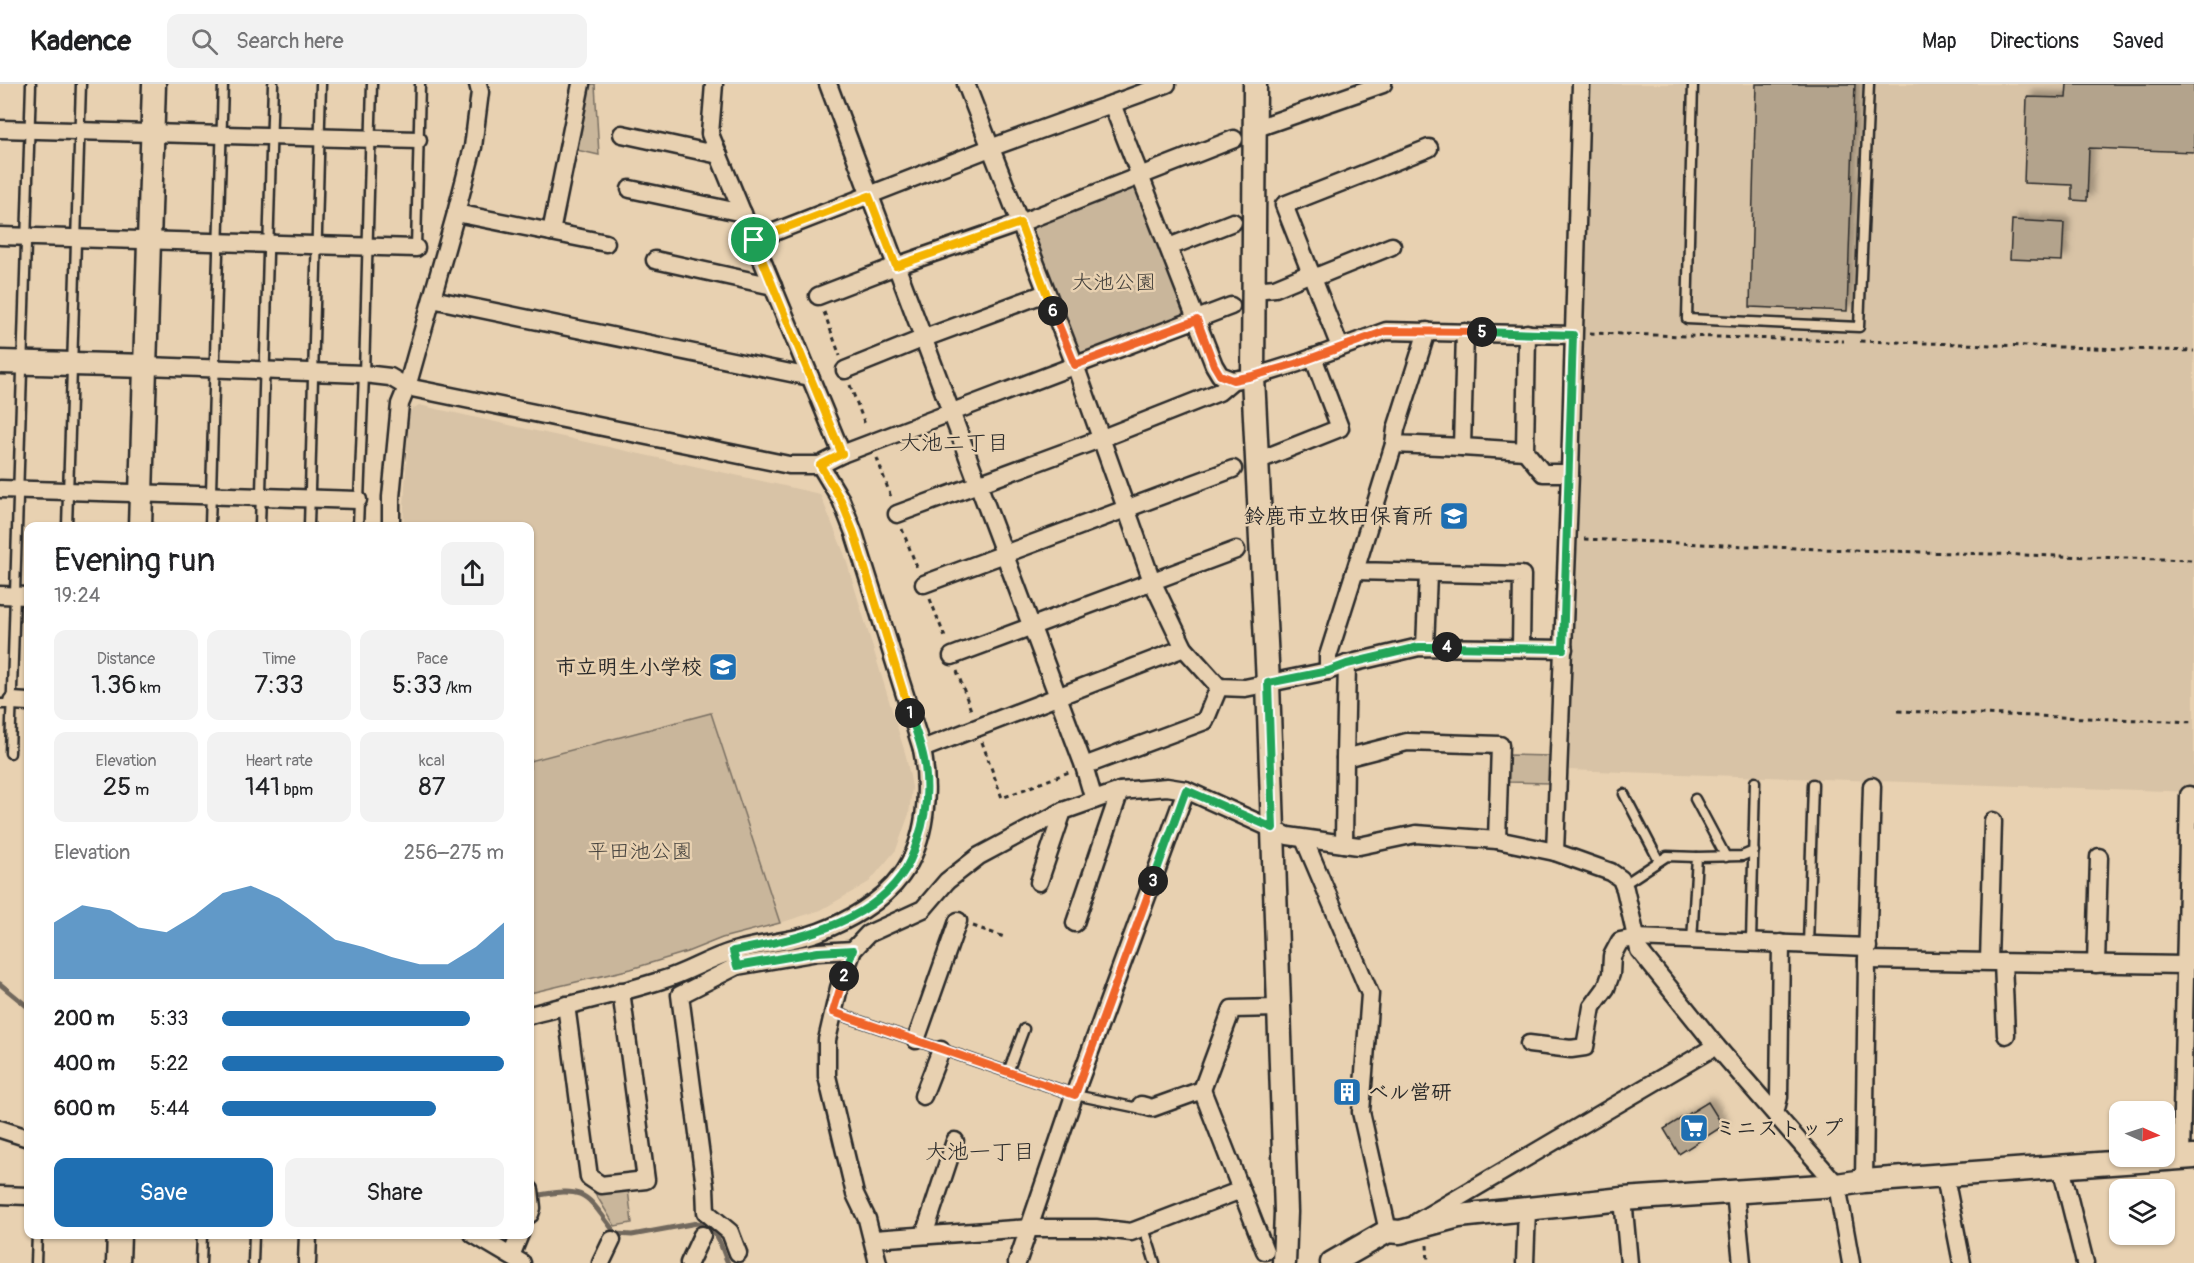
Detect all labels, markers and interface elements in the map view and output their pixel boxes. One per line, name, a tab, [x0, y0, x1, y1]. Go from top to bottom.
search box	[167, 14, 587, 68]
text: Kadence	[30, 24, 131, 59]
icon: search	[188, 25, 221, 58]
text: Search here	[236, 27, 343, 55]
text: Map	[1922, 28, 1957, 55]
text: Directions	[1990, 28, 2079, 55]
text: Saved	[2112, 28, 2164, 55]
pin	[728, 214, 779, 265]
icon: arrive	[737, 223, 770, 256]
park label: 大池公園	[1072, 269, 1156, 296]
pin: 6	[1038, 296, 1068, 326]
text: 6	[1048, 301, 1058, 321]
pin: 5	[1467, 317, 1497, 347]
text: 5	[1478, 322, 1486, 342]
district label: 大池二丁目	[899, 429, 1009, 457]
school or university icon: 鈴鹿市立牧田保育所	[1438, 500, 1470, 532]
place label: 鈴鹿市立牧田保育所	[1244, 503, 1433, 530]
text: Evening run	[54, 540, 215, 581]
button: share	[441, 542, 504, 605]
text: 19:24	[54, 583, 100, 608]
pin: 4	[1432, 632, 1462, 662]
text: 4	[1442, 637, 1452, 657]
text: Distance	[97, 649, 155, 669]
text: Time	[262, 649, 296, 669]
text: Pace	[416, 649, 448, 669]
school or university icon: 市立明生小学校	[707, 651, 739, 683]
place label: 市立明生小学校	[555, 654, 702, 681]
text: 1.36	[91, 669, 137, 701]
text: 7:33	[254, 669, 304, 701]
text: 5:33	[392, 669, 442, 701]
text: km	[137, 678, 161, 698]
text: /km	[442, 678, 472, 698]
pin: 1	[895, 698, 925, 728]
text: 1	[907, 703, 913, 723]
text: Elevation	[96, 751, 156, 771]
text: Heart rate	[245, 751, 313, 771]
text: kcal	[419, 751, 445, 771]
text: 25	[103, 771, 131, 803]
text: 141	[245, 771, 280, 803]
text: 87	[419, 771, 445, 803]
text: m	[131, 780, 149, 800]
text: bpm	[280, 780, 313, 800]
park label: 平田池公園	[588, 838, 693, 865]
text: Elevation	[54, 840, 130, 865]
text: 256–275 m	[404, 840, 504, 865]
pin: 3	[1138, 866, 1168, 896]
text: 3	[1149, 871, 1157, 891]
pin: 2	[829, 961, 859, 991]
text: 2	[840, 966, 848, 986]
text: 200 m	[54, 1006, 115, 1031]
text: 5:33	[150, 1006, 189, 1031]
text: 400 m	[54, 1051, 115, 1076]
text: 5:22	[150, 1051, 189, 1076]
building icon: べル営研	[1331, 1076, 1363, 1108]
place label: べル営研	[1368, 1079, 1452, 1106]
text: 600 m	[54, 1096, 115, 1121]
text: 5:44	[150, 1096, 189, 1121]
north arrow	[2109, 1101, 2175, 1167]
map controls	[2109, 1101, 2175, 1245]
supermarket icon: ミニストップ	[1678, 1112, 1710, 1144]
place label: ミニストップ	[1715, 1115, 1843, 1142]
district label: 大池一丁目	[925, 1138, 1035, 1166]
button: Save	[54, 1158, 273, 1227]
button: Share	[285, 1158, 504, 1227]
button: layers	[2109, 1179, 2175, 1245]

